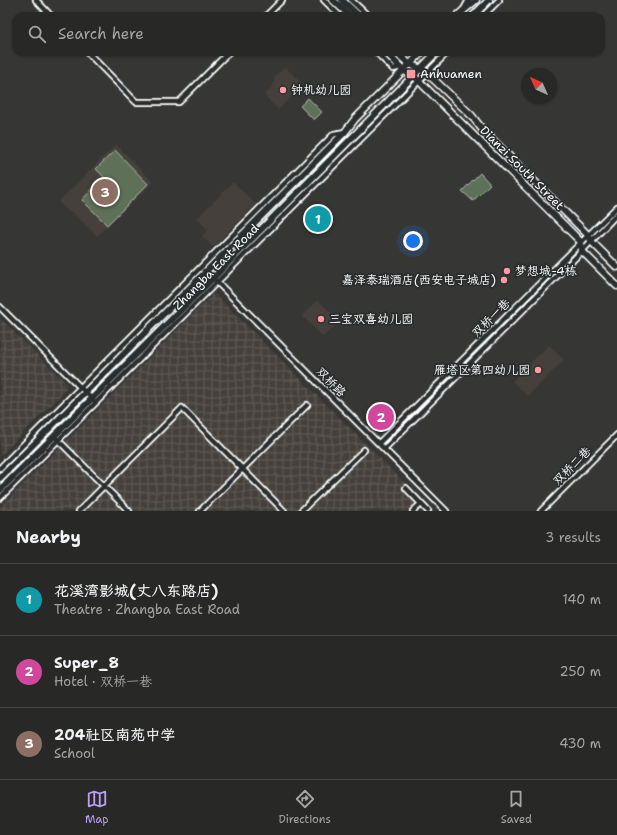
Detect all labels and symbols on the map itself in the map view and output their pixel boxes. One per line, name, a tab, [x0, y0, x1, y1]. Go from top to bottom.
place label: Anhuamen	[420, 66, 482, 82]
marker: Anhuamen	[405, 68, 417, 80]
north arrow	[521, 68, 557, 104]
place label: 钟机幼儿园	[291, 82, 351, 98]
marker: 钟机幼儿园	[278, 85, 288, 95]
street label: Dianzi South Street	[476, 122, 568, 214]
pin: 3	[92, 177, 118, 207]
pin: 1	[305, 204, 331, 234]
street label: Zhangba East Road	[170, 220, 263, 313]
your location	[403, 231, 423, 251]
place label: 梦想城-4栋	[515, 263, 577, 279]
marker: 梦想城-4栋	[502, 266, 512, 276]
place label: 嘉泽泰瑞酒店(西安电子城店)	[342, 272, 496, 288]
marker: 嘉泽泰瑞酒店(西安电子城店)	[499, 275, 509, 285]
street label: 双桥一巷	[468, 295, 514, 341]
place label: 三宝双喜幼儿园	[329, 311, 413, 327]
marker: 三宝双喜幼儿园	[316, 314, 326, 324]
place label: 雁塔区第四幼儿园	[434, 362, 530, 378]
street label: 双桥路	[313, 364, 349, 400]
marker: 雁塔区第四幼儿园	[533, 365, 543, 375]
pin: 2	[368, 402, 394, 432]
street label: 双桥二巷	[549, 443, 595, 489]

